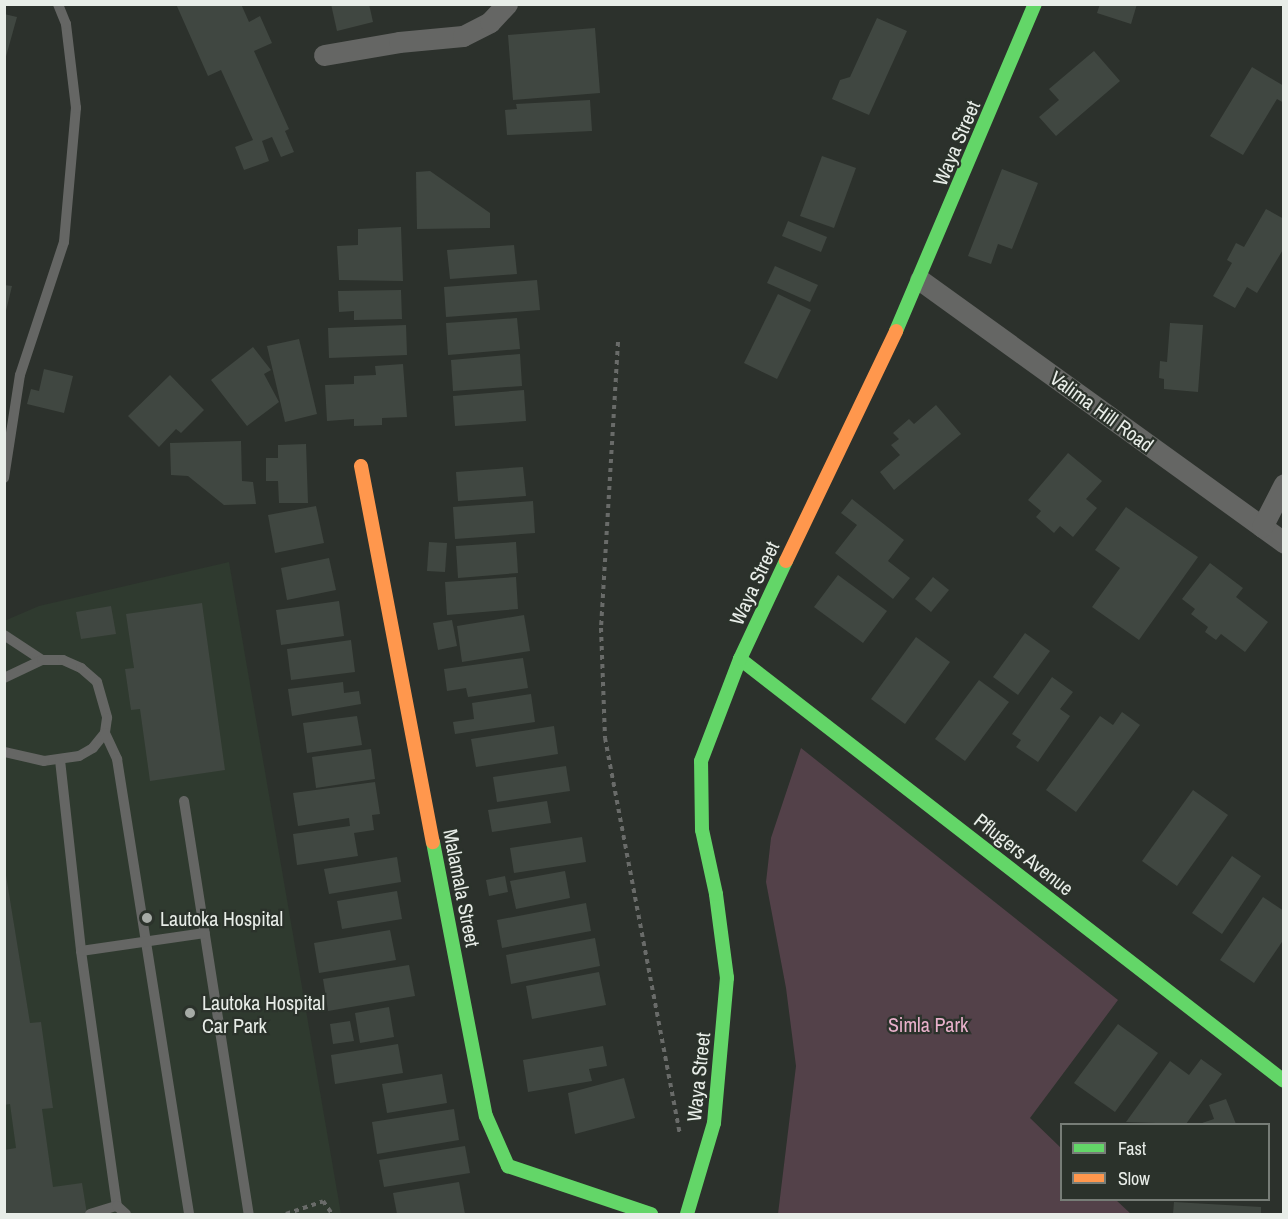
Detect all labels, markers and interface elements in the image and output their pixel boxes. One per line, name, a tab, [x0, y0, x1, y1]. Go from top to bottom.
street label: Waya Street	[927, 97, 985, 189]
street label: Valima Hill Road	[1046, 365, 1158, 457]
street label: Waya Street	[724, 537, 784, 629]
street label: Pflugers Avenue	[969, 808, 1079, 900]
street label: Malamala Street	[439, 827, 485, 949]
place label: Lautoka Hospital	[160, 906, 283, 930]
marker: Lautoka Hospital	[138, 909, 156, 927]
place label: Lautoka Hospital Car Park	[202, 990, 325, 1037]
marker: Lautoka Hospital Car Park	[183, 1006, 197, 1020]
park label: Simla Park	[888, 1012, 968, 1036]
street label: Waya Street	[681, 1031, 715, 1123]
legend	[1060, 1123, 1270, 1201]
text: Fast	[1118, 1136, 1146, 1161]
text: Slow	[1118, 1166, 1150, 1191]

